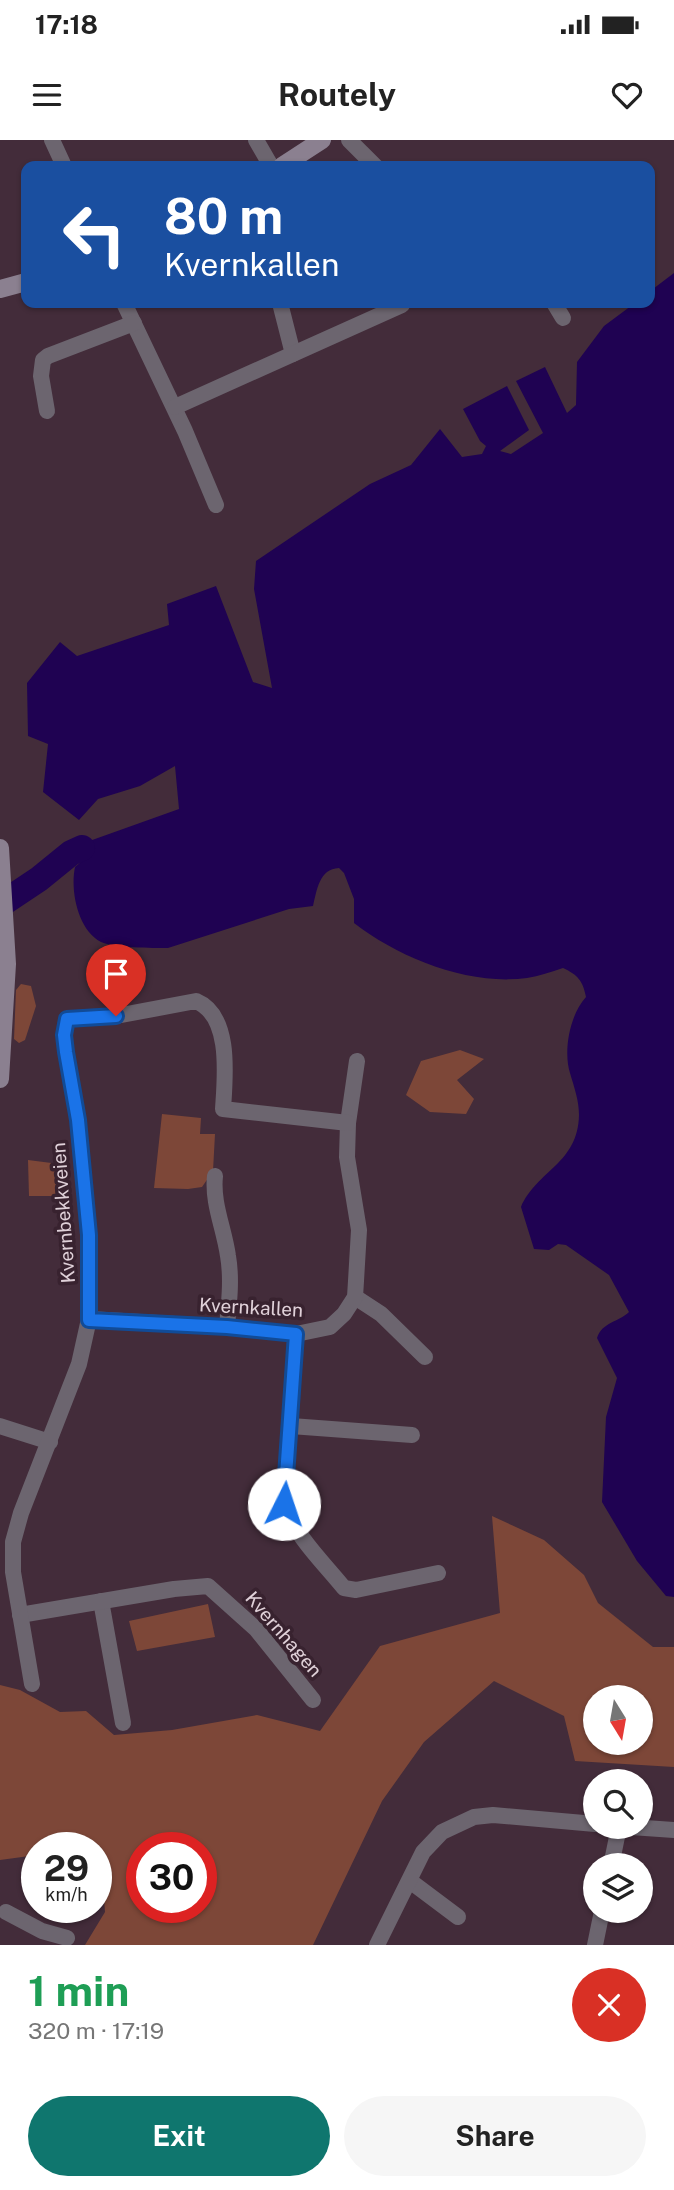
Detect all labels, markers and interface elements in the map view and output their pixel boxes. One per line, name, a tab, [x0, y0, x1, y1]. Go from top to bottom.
text: 17:18	[35, 9, 98, 40]
icon: menu	[28, 76, 66, 114]
text: Routely	[278, 76, 396, 113]
icon: heart	[608, 76, 646, 114]
text: 80 m	[164, 187, 283, 245]
icon: left	[49, 189, 140, 280]
text: Kvernkallen	[164, 246, 339, 283]
pin	[86, 944, 146, 1016]
icon: arrive	[97, 955, 135, 993]
street label: Kvernbekkveien	[47, 1142, 79, 1284]
street label: Kvernkallen	[198, 1293, 304, 1321]
position arrow	[247, 1467, 321, 1541]
street label: Kvernhagen	[241, 1587, 327, 1681]
north arrow	[583, 1685, 653, 1755]
map controls	[583, 1685, 653, 1923]
button: search	[583, 1769, 653, 1839]
speed limit sign: 30	[126, 1832, 217, 1923]
text: 29	[44, 1848, 89, 1889]
button: layers	[583, 1853, 653, 1923]
text: km/h	[45, 1884, 88, 1905]
text: 1 min	[28, 1966, 129, 2015]
button: close	[572, 1968, 646, 2042]
text: 320 m · 17:19	[28, 2017, 164, 2044]
button: Exit	[28, 2096, 330, 2176]
button: Share	[344, 2096, 646, 2176]

